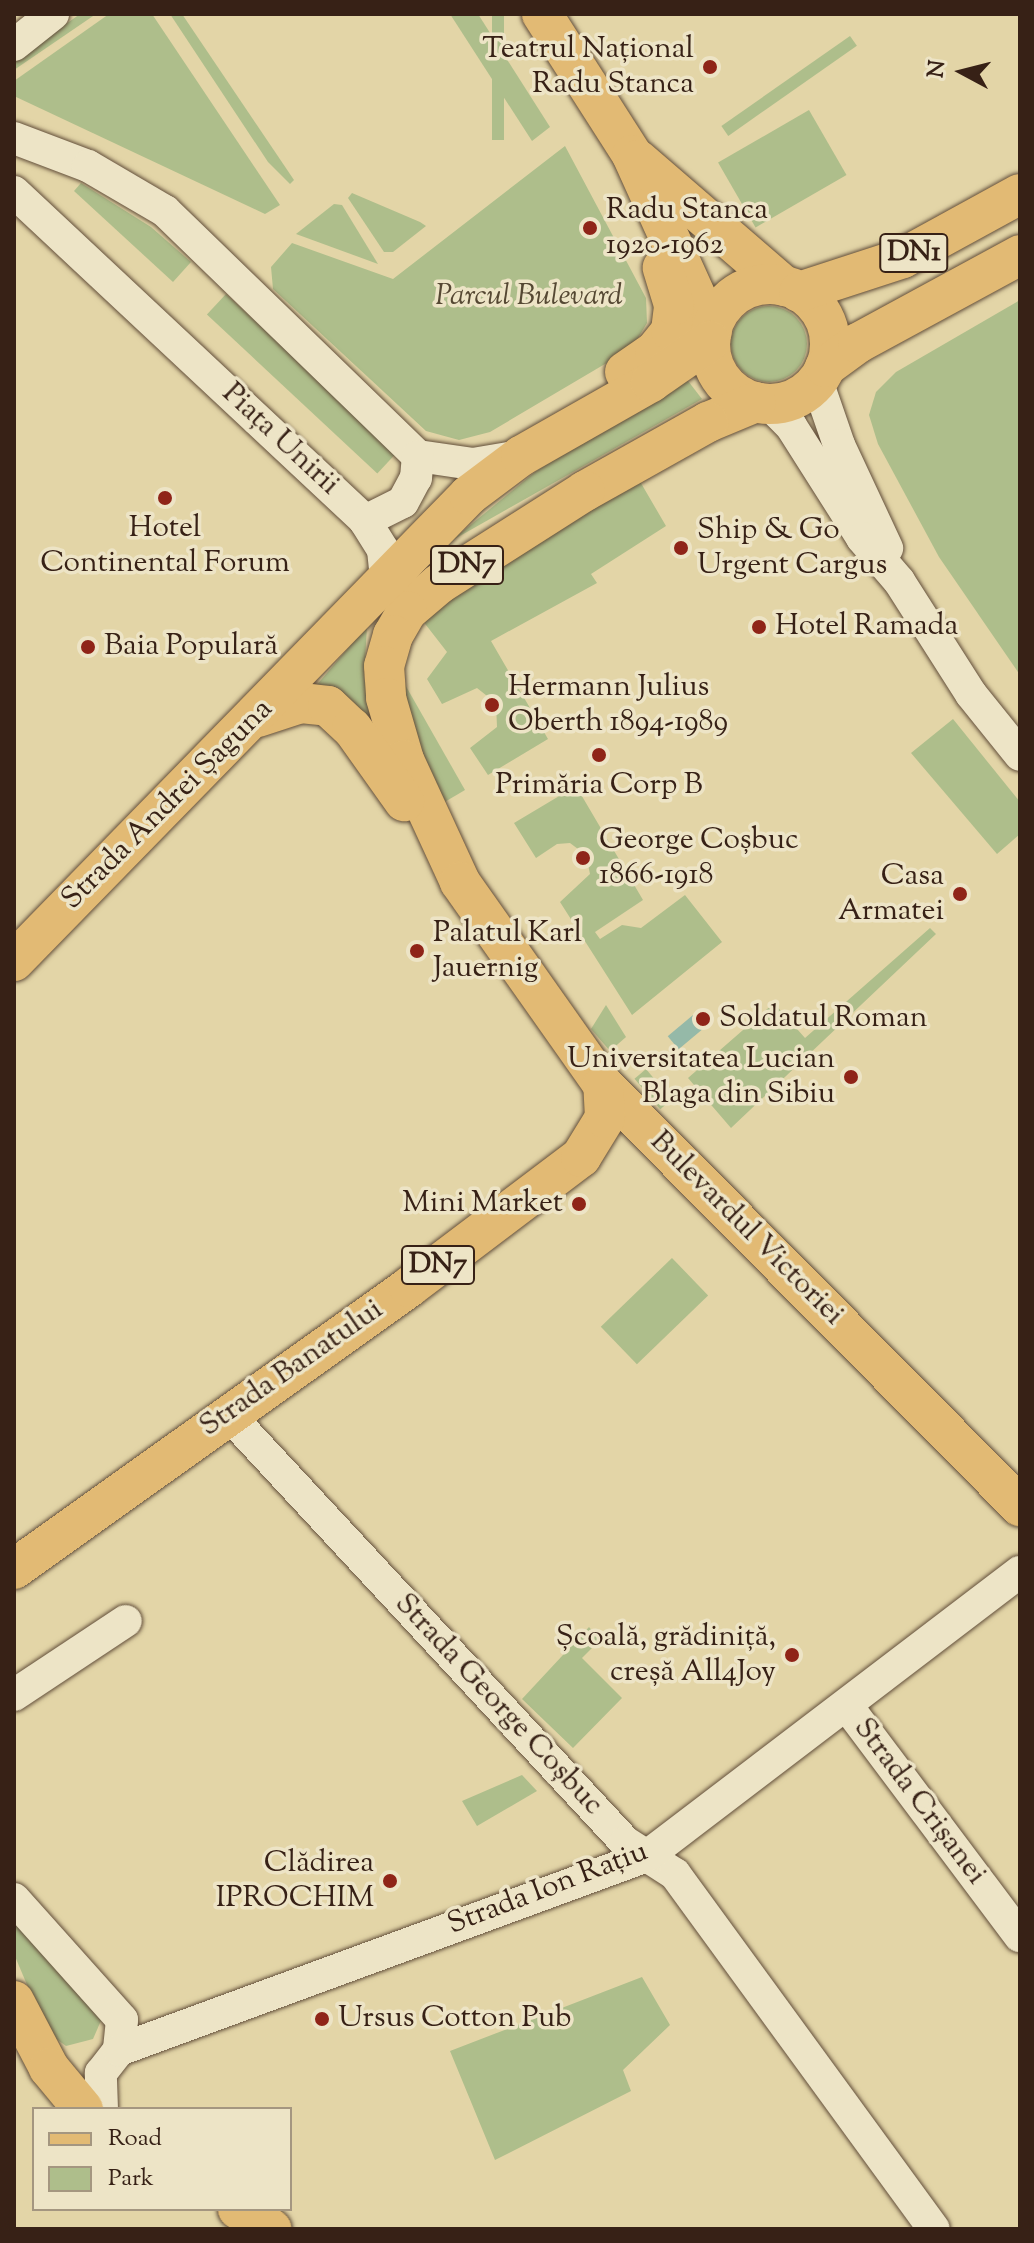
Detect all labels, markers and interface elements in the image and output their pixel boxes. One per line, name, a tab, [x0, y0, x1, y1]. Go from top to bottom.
place label: Teatrul Național Radu Stanca	[482, 32, 694, 102]
north arrow	[922, 32, 1002, 112]
marker: Teatrul Național Radu Stanca	[701, 58, 719, 76]
text: N	[921, 58, 955, 80]
place label: Radu Stanca 1920-1962	[606, 193, 768, 264]
marker: Radu Stanca 1920-1962	[581, 219, 599, 237]
road number: DN1	[878, 229, 950, 277]
park label: Parcul Bulevard	[435, 279, 623, 315]
street label: Piața Unirii	[214, 376, 346, 504]
marker: Hotel Continental Forum	[156, 489, 174, 507]
place label: Hotel Continental Forum	[40, 511, 290, 582]
place label: Ship & Go Urgent Cargus	[697, 513, 887, 584]
marker: Ship & Go Urgent Cargus	[672, 539, 690, 557]
road number: DN7	[429, 541, 505, 589]
place label: Hotel Ramada	[775, 609, 958, 645]
marker: Hotel Ramada	[750, 618, 768, 636]
place label: Baia Populară	[104, 629, 278, 665]
marker: Baia Populară	[79, 638, 97, 656]
place label: Hermann Julius Oberth 1894-1989	[508, 670, 728, 740]
street label: Strada Andrei Șaguna	[55, 692, 281, 918]
marker: Hermann Julius Oberth 1894-1989	[483, 696, 501, 714]
marker: Primăria Corp B	[590, 746, 608, 764]
place label: Primăria Corp B	[495, 768, 703, 804]
place label: George Coșbuc 1866-1918	[599, 823, 799, 894]
marker: George Coșbuc 1866-1918	[574, 849, 592, 867]
place label: Casa Armatei	[838, 859, 944, 930]
marker: Casa Armatei	[951, 885, 969, 903]
place label: Palatul Karl Jauernig	[433, 916, 582, 986]
marker: Palatul Karl Jauernig	[408, 942, 426, 960]
place label: Soldatul Roman	[719, 1001, 927, 1037]
marker: Soldatul Roman	[694, 1010, 712, 1028]
place label: Universitatea Lucian Blaga din Sibiu	[567, 1042, 835, 1112]
marker: Universitatea Lucian Blaga din Sibiu	[842, 1068, 860, 1086]
street label: Bulevardul Victoriei	[641, 1124, 851, 1334]
place label: Mini Market	[402, 1186, 563, 1222]
marker: Mini Market	[570, 1195, 588, 1213]
road number: DN7	[400, 1241, 476, 1289]
street label: Strada Banatului	[193, 1292, 391, 1446]
street label: Strada George Coșbuc	[386, 1587, 610, 1823]
place label: Școală, grădiniță, creșă All4Joy	[556, 1620, 776, 1690]
marker: Școală, grădiniță, creșă All4Joy	[783, 1646, 801, 1664]
street label: Strada Crișanei	[845, 1712, 993, 1892]
street label: Strada Ion Rațiu	[443, 1834, 653, 1944]
place label: Clădirea IPROCHIM	[216, 1846, 374, 1916]
marker: Clădirea IPROCHIM	[381, 1872, 399, 1890]
place label: Ursus Cotton Pub	[338, 2001, 571, 2037]
marker: Ursus Cotton Pub	[313, 2010, 331, 2028]
legend	[32, 2107, 292, 2211]
text: Road	[108, 2122, 162, 2156]
text: Park	[108, 2162, 154, 2196]

